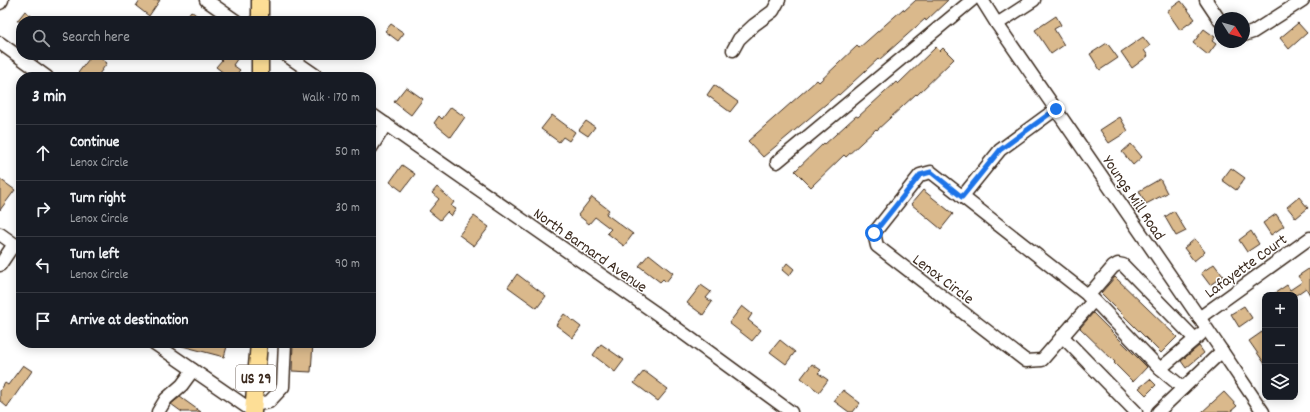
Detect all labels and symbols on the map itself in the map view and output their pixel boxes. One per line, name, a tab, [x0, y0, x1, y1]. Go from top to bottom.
north arrow	[1214, 12, 1250, 48]
route end	[1047, 100, 1065, 118]
street label: Youngs Mill Road	[1096, 151, 1170, 246]
street label: North Barnard Avenue	[528, 203, 651, 299]
route start	[865, 224, 883, 242]
street label: Lafayette Court	[1200, 229, 1293, 305]
street label: Lenox Circle	[907, 249, 978, 311]
road number: US 29	[236, 365, 276, 391]

